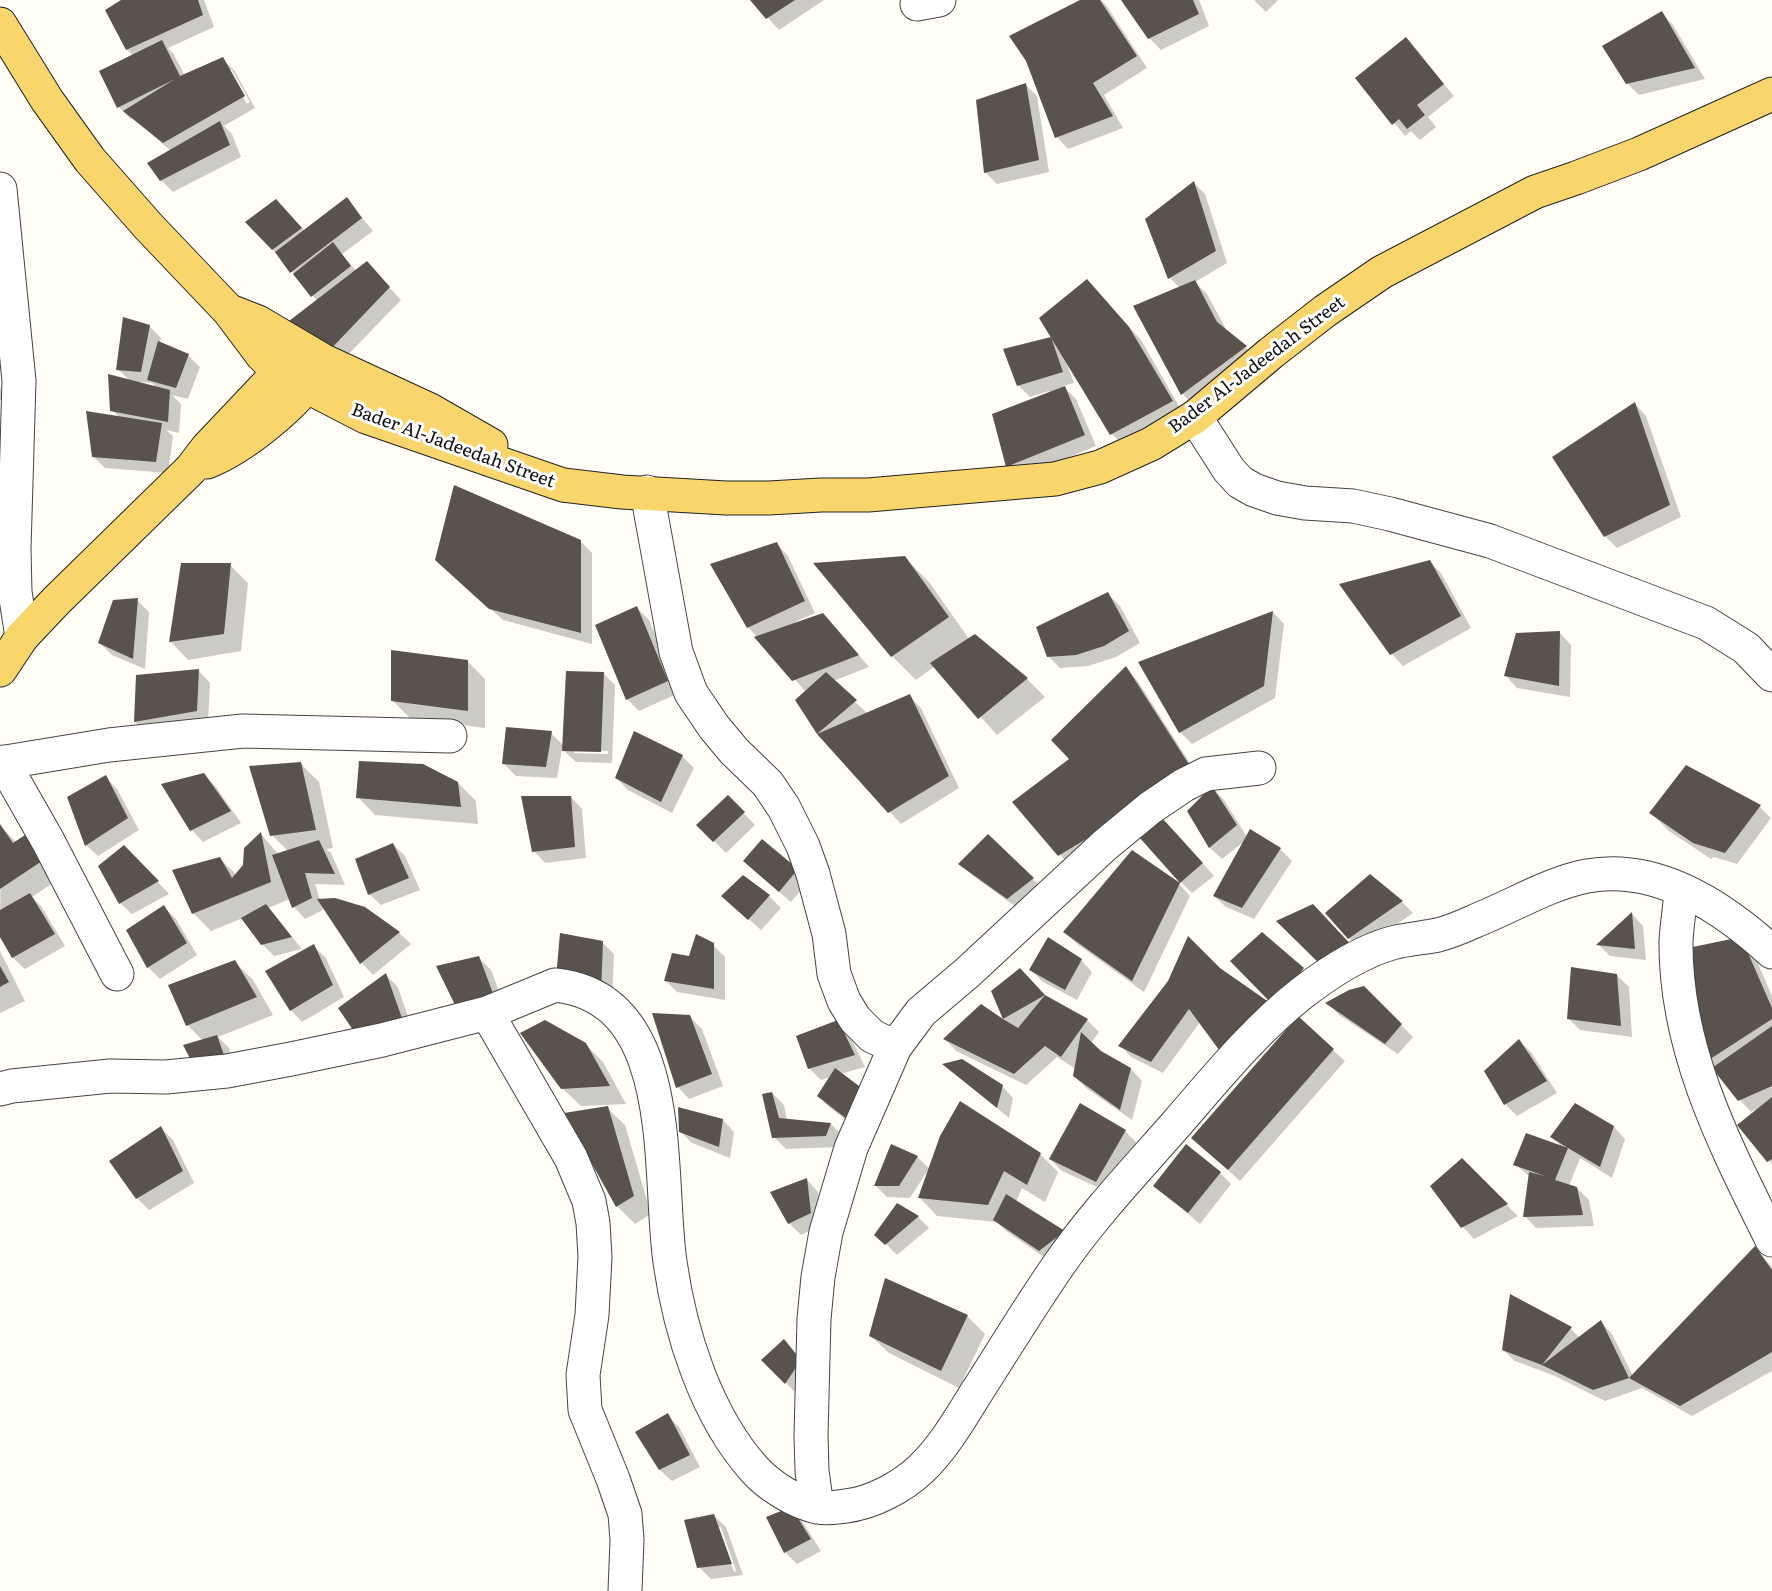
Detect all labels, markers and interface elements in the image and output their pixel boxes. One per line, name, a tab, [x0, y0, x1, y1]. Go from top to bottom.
street label: Bader Al-Jadeedah Street	[1165, 292, 1349, 438]
street label: Bader Al-Jadeedah Street	[348, 399, 558, 493]

